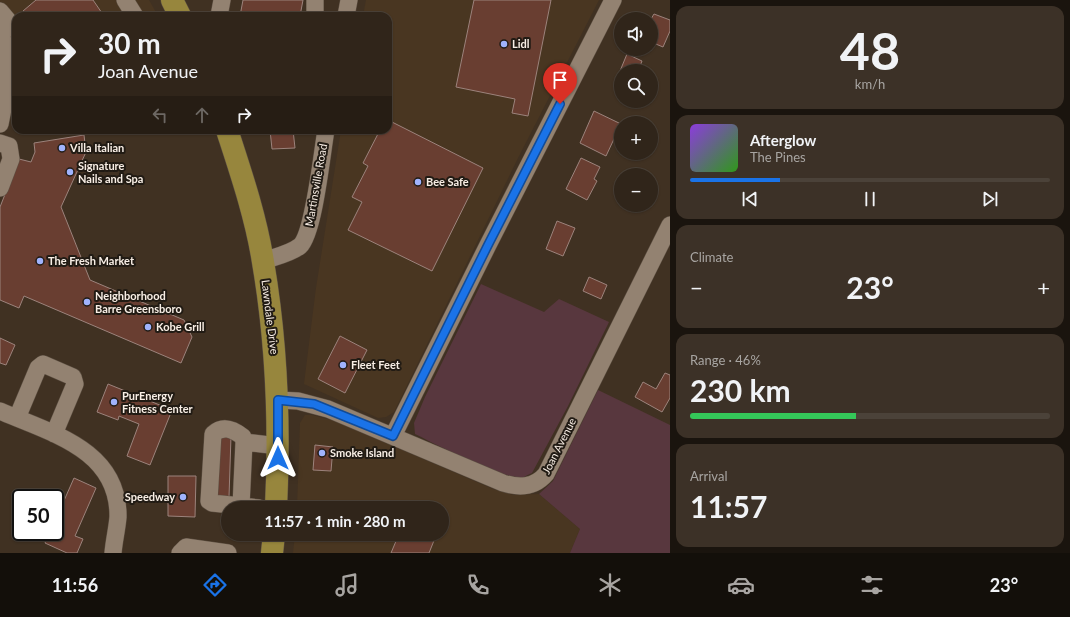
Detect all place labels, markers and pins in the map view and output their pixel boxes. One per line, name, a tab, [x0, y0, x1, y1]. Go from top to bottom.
place label: Lidl	[512, 37, 530, 50]
marker: Lidl	[499, 39, 509, 49]
pin	[543, 63, 577, 104]
place label: Villa Italian	[69, 141, 124, 154]
marker: Villa Italian	[57, 143, 67, 153]
place label: Signature Nails and Spa	[78, 159, 143, 185]
marker: Signature Nails and Spa	[65, 167, 75, 177]
place label: Bee Safe	[426, 175, 469, 188]
marker: Bee Safe	[413, 177, 423, 187]
place label: The Fresh Market	[48, 254, 135, 267]
marker: The Fresh Market	[35, 256, 45, 266]
place label: Neighborhood Barre Greensboro	[95, 289, 182, 315]
marker: Neighborhood Barre Greensboro	[82, 297, 92, 307]
place label: Kobe Grill	[156, 320, 205, 333]
marker: Kobe Grill	[143, 322, 153, 332]
place label: Fleet Feet	[351, 358, 401, 371]
marker: Fleet Feet	[338, 360, 348, 370]
place label: PurEnergy Fitness Center	[122, 389, 194, 415]
marker: PurEnergy Fitness Center	[109, 397, 119, 407]
place label: Smoke Island	[330, 446, 394, 459]
marker: Smoke Island	[317, 448, 327, 458]
place label: Speedway	[125, 490, 175, 503]
marker: Speedway	[178, 492, 188, 502]

